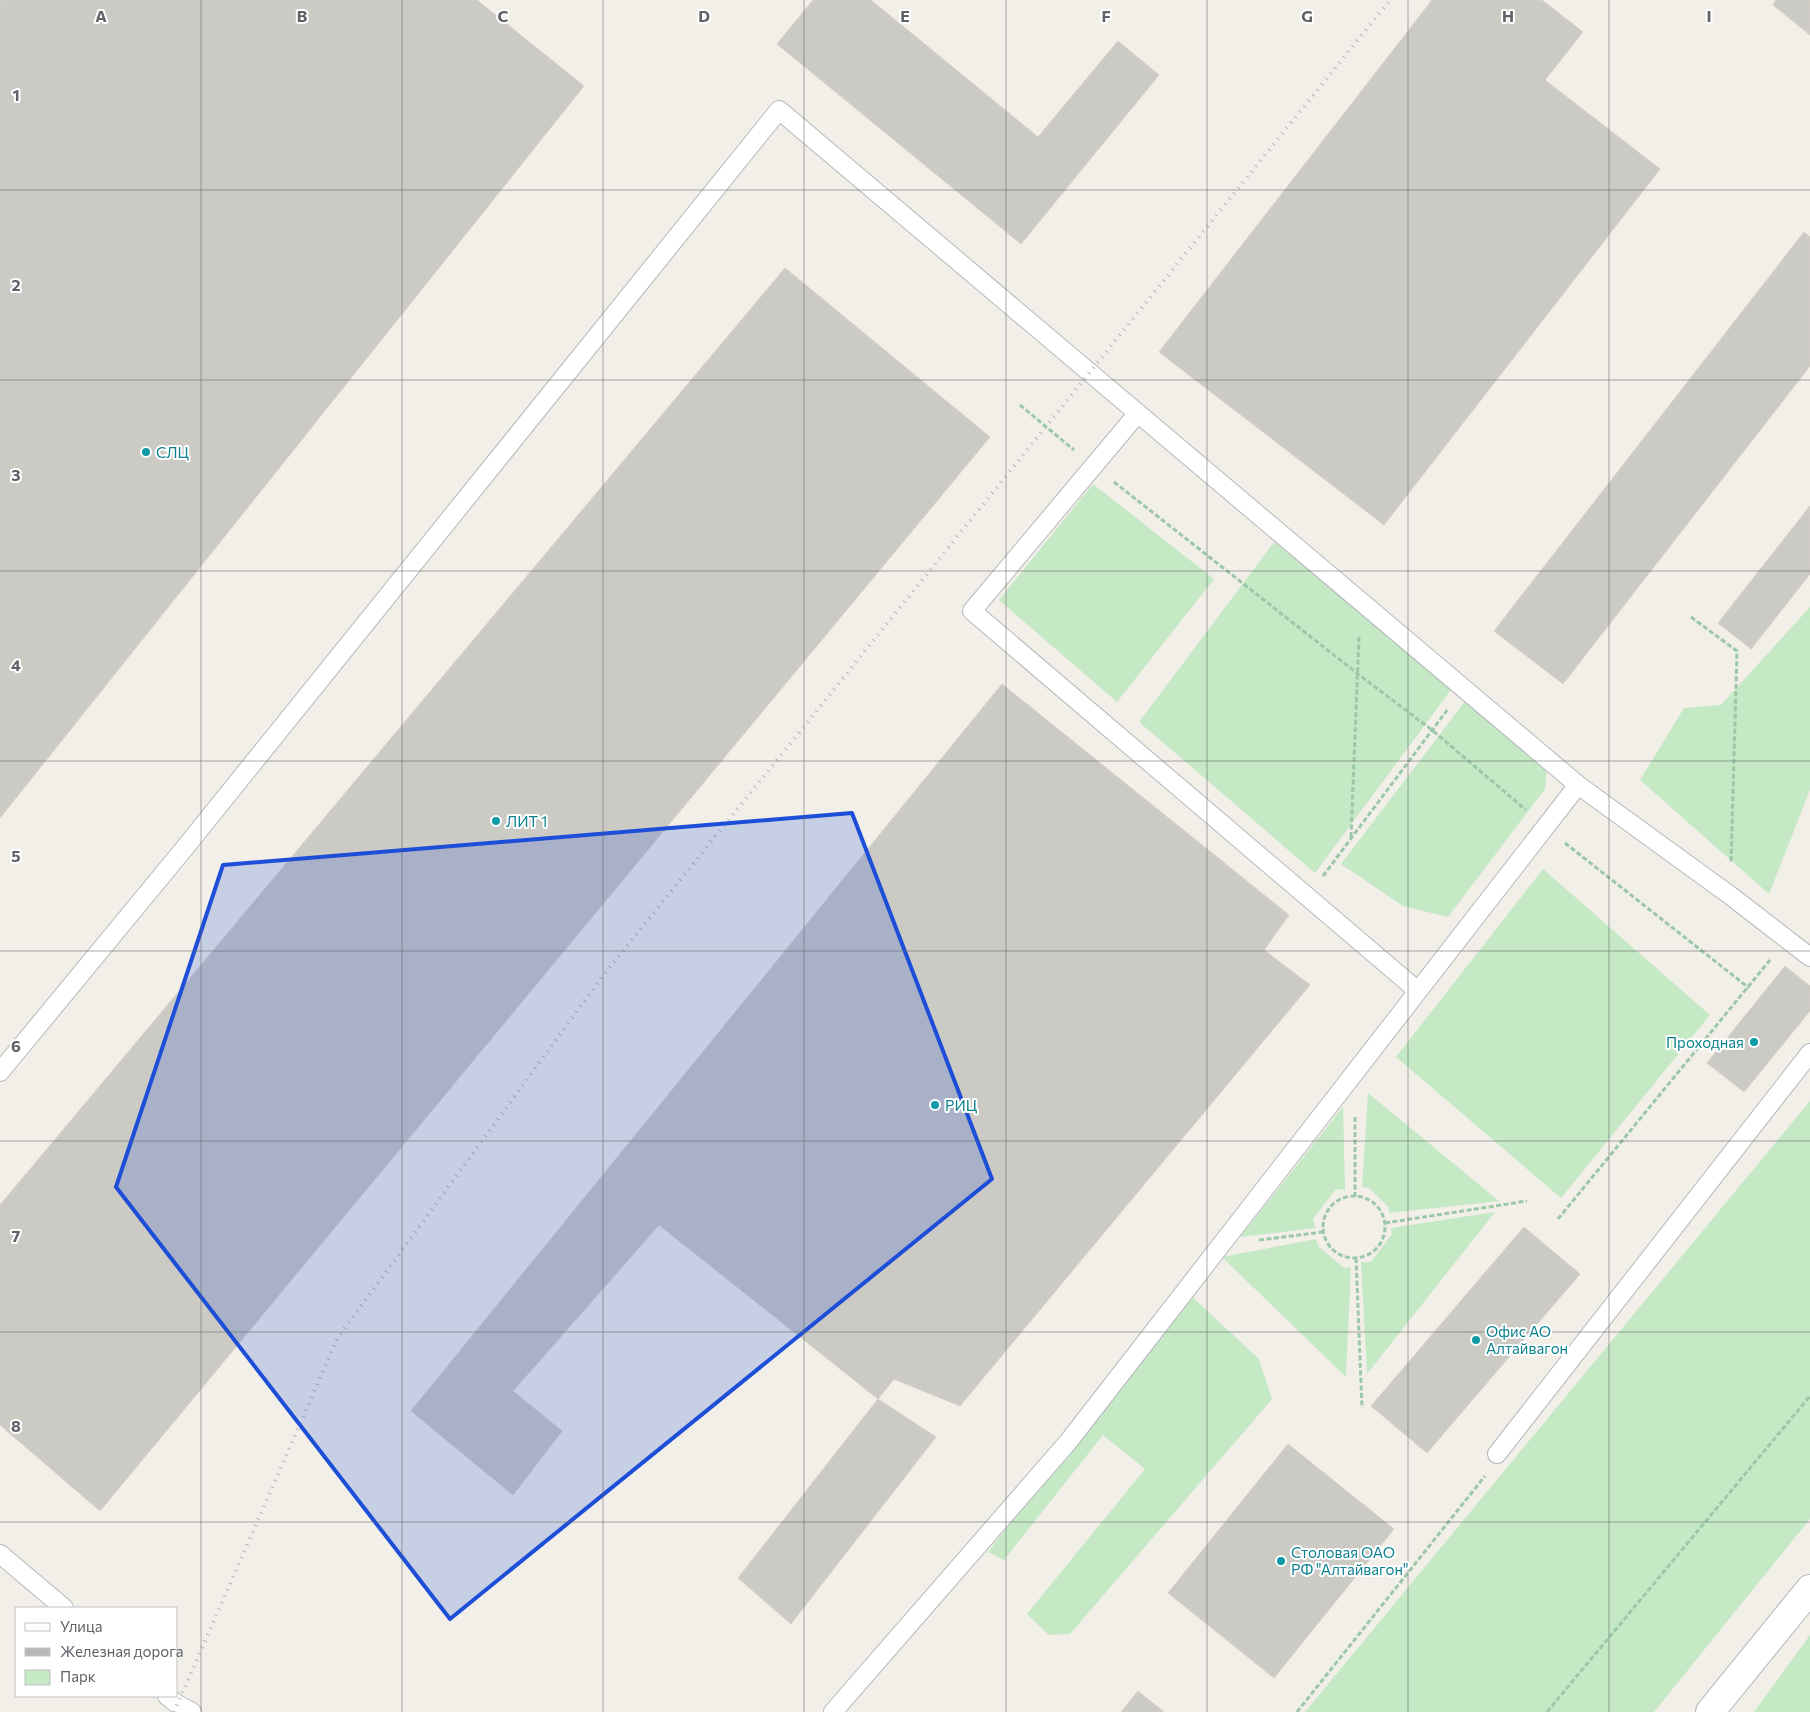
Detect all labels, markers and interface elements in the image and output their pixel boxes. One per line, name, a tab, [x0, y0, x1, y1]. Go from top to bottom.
text: A	[95, 6, 107, 25]
text: B	[297, 6, 308, 25]
text: C	[498, 6, 509, 25]
text: D	[698, 6, 710, 25]
text: E	[900, 6, 910, 25]
text: F	[1101, 6, 1111, 25]
text: G	[1301, 6, 1313, 25]
text: H	[1502, 6, 1514, 25]
text: I	[1706, 6, 1712, 25]
text: 1	[12, 85, 20, 104]
text: 2	[11, 275, 21, 294]
place label: СЛЦ	[156, 443, 190, 461]
marker: СЛЦ	[140, 446, 152, 458]
text: 3	[11, 465, 21, 484]
text: 4	[11, 655, 21, 674]
place label: ЛИТ 1	[506, 812, 547, 830]
marker: ЛИТ 1	[490, 815, 502, 827]
text: 5	[11, 846, 21, 865]
place label: Проходная	[1666, 1033, 1744, 1051]
text: 6	[11, 1036, 21, 1055]
marker: Проходная	[1748, 1036, 1760, 1048]
place label: РИЦ	[945, 1096, 978, 1114]
marker: РИЦ	[929, 1099, 941, 1111]
text: 7	[12, 1226, 21, 1245]
place label: Офис АО Алтайвагон	[1486, 1322, 1568, 1357]
marker: Офис АО Алтайвагон	[1470, 1334, 1482, 1346]
text: 8	[11, 1416, 21, 1435]
place label: Столовая ОАО РФ "Алтайвагон"	[1291, 1543, 1409, 1578]
marker: Столовая ОАО РФ "Алтайвагон"	[1275, 1555, 1287, 1567]
legend	[15, 1607, 178, 1697]
text: Улица	[60, 1617, 102, 1635]
text: Железная дорога	[60, 1642, 184, 1660]
text: Парк	[60, 1667, 96, 1685]

